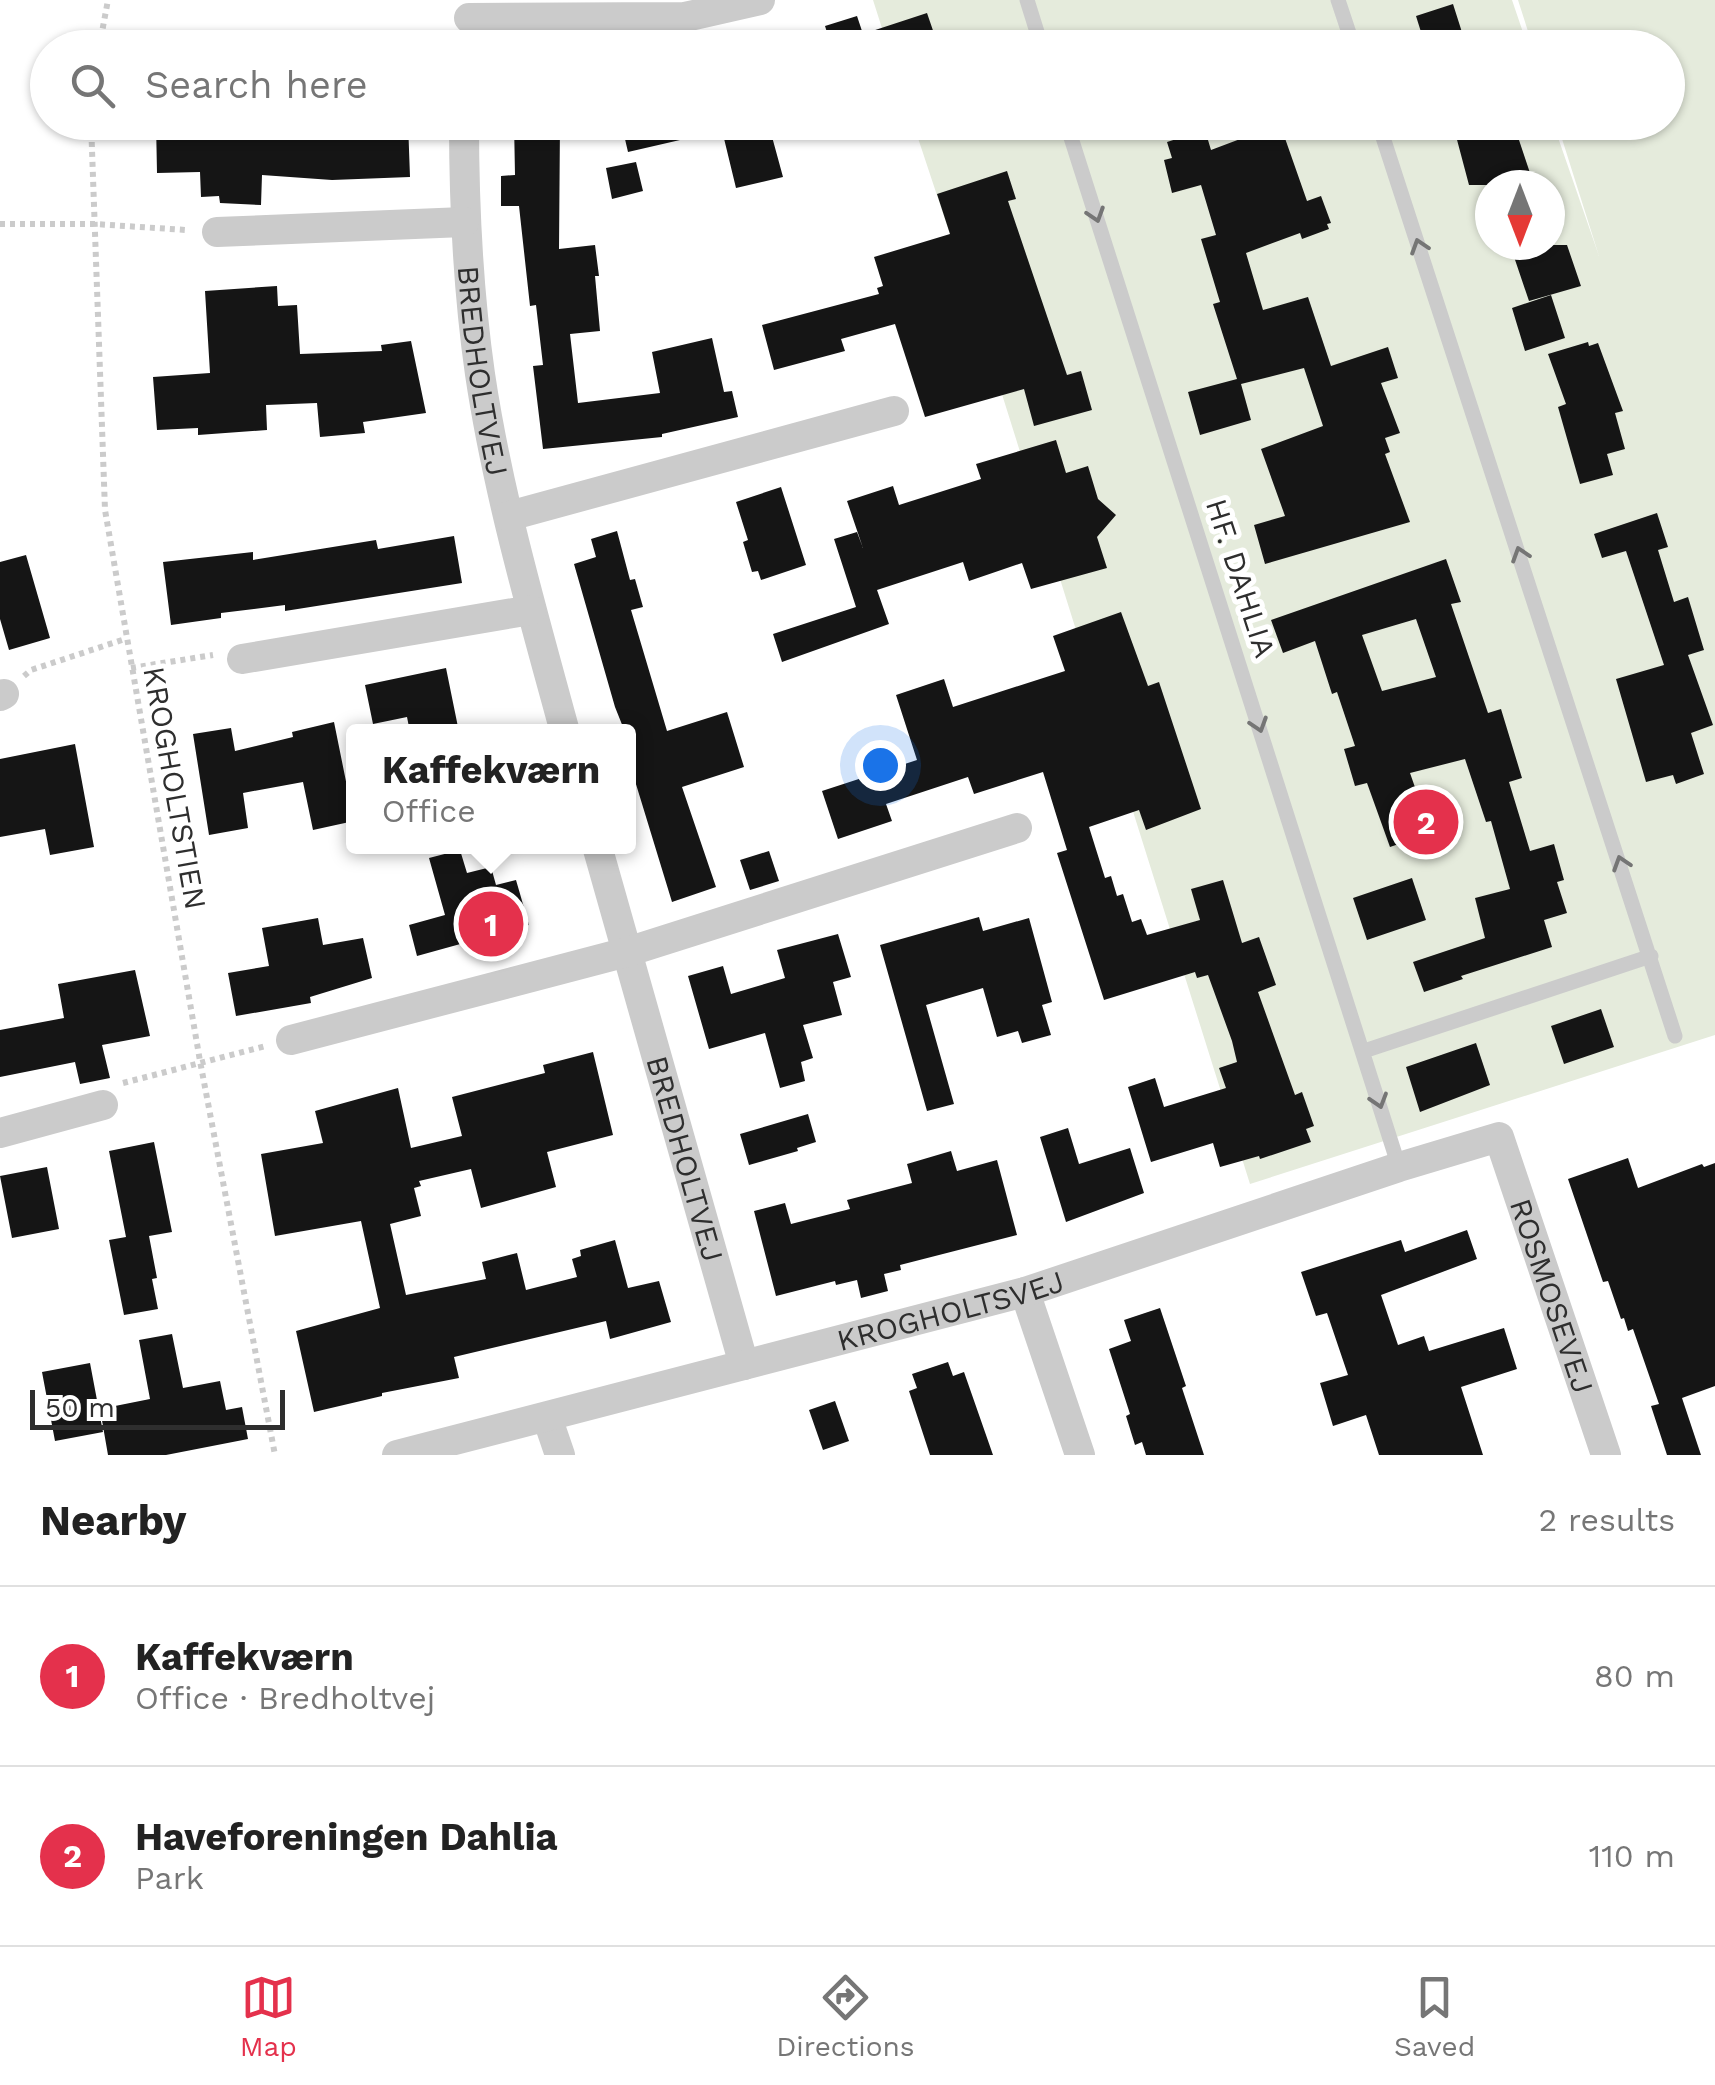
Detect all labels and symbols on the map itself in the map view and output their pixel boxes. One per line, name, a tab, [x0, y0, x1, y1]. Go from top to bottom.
north arrow	[1475, 170, 1565, 260]
one-way arrow	[1084, 206, 1104, 223]
one-way arrow	[1410, 238, 1430, 255]
street label: BREDHOLTVEJ	[451, 264, 516, 479]
street label: HF. DAHLIA	[1199, 494, 1283, 662]
one-way arrow	[1511, 547, 1531, 564]
street label: KROGHOLTSTIEN	[136, 664, 214, 912]
one-way arrow	[1248, 715, 1268, 732]
your location	[855, 740, 906, 791]
pin: 2	[1394, 784, 1458, 860]
one-way arrow	[1612, 856, 1632, 873]
pin: 1	[458, 886, 524, 962]
street label: BREDHOLTVEJ	[640, 1052, 731, 1266]
one-way arrow	[1367, 1092, 1388, 1109]
street label: ROSMOSEVEJ	[1503, 1194, 1601, 1398]
street label: KROGHOLTSVEJ	[833, 1263, 1068, 1358]
scale bar	[30, 1385, 285, 1430]

